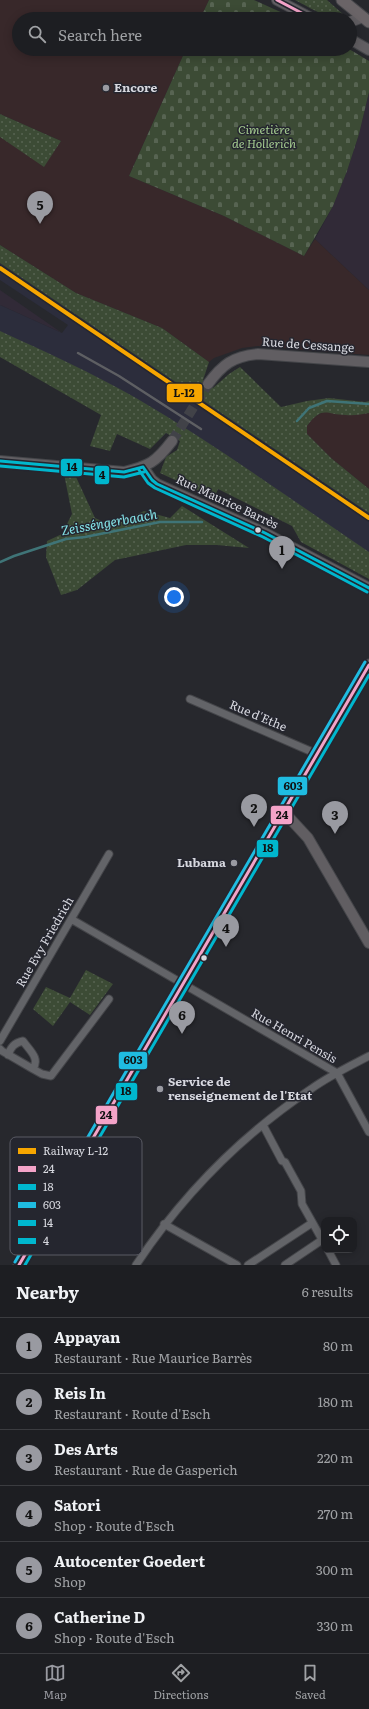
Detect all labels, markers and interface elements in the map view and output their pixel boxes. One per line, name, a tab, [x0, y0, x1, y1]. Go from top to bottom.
search box	[12, 12, 357, 56]
icon: search	[26, 23, 48, 45]
text: Search here	[58, 23, 142, 46]
place label: Encore	[114, 78, 157, 96]
marker: Encore	[101, 83, 111, 93]
park label: Cimetière de Hollerich	[232, 120, 296, 152]
pin: 5	[27, 191, 53, 224]
street label: Rue de Cessange	[261, 332, 355, 356]
line badge: L-12	[166, 383, 203, 403]
text: L-12	[173, 384, 195, 400]
line badge: 14	[60, 458, 83, 477]
text: 14	[67, 458, 78, 474]
line badge: 4	[94, 465, 110, 485]
text: 4	[99, 466, 106, 482]
street label: Rue Maurice Barrès	[173, 469, 282, 533]
water label: Zeisséngerbaach	[59, 504, 159, 539]
unlabelled marker	[253, 525, 263, 535]
pin: 1	[269, 536, 295, 569]
your location	[164, 587, 184, 607]
street label: Rue d'Ethe	[227, 695, 290, 735]
line badge: 603	[277, 776, 308, 796]
text: 603	[283, 777, 303, 793]
pin: 2	[241, 794, 267, 827]
pin: 3	[322, 801, 348, 834]
line badge: 24	[270, 805, 293, 825]
text: 24	[276, 806, 289, 822]
line badge: 18	[256, 839, 279, 858]
text: 18	[262, 839, 274, 855]
place label: Lubama	[177, 853, 226, 871]
marker: Lubama	[229, 858, 239, 868]
street label: Rue Evy Friedrich	[11, 893, 77, 990]
pin: 4	[213, 914, 239, 947]
unlabelled marker	[199, 953, 209, 963]
pin: 6	[169, 1001, 195, 1034]
street label: Rue Henri Pensis	[248, 1003, 341, 1067]
line badge: 603	[118, 1051, 148, 1070]
text: 603	[123, 1051, 143, 1067]
place label: Service de renseignement de l'Etat	[168, 1072, 313, 1104]
line badge: 18	[115, 1082, 138, 1101]
text: 18	[120, 1082, 132, 1098]
marker: Service de renseignement de l'Etat	[155, 1084, 165, 1094]
line badge: 24	[95, 1105, 118, 1125]
text: 24	[100, 1106, 113, 1122]
legend	[10, 1137, 142, 1255]
text: Railway L-12	[43, 1142, 109, 1158]
text: 24	[43, 1160, 55, 1176]
text: 18	[43, 1178, 54, 1194]
text: 603	[43, 1196, 61, 1212]
text: 14	[43, 1214, 53, 1230]
map controls	[321, 1217, 357, 1253]
button: locate	[321, 1217, 357, 1253]
text: 4	[43, 1232, 49, 1248]
text: Nearby	[16, 1279, 79, 1304]
text: 6 results	[302, 1282, 353, 1301]
text: Appayan	[54, 1325, 121, 1348]
text: 1	[26, 1336, 32, 1355]
text: 80 m	[323, 1336, 353, 1355]
text: Restaurant · Rue Maurice Barrès	[54, 1348, 252, 1367]
text: Reis In	[54, 1381, 106, 1404]
text: 2	[26, 1392, 32, 1411]
text: 180 m	[318, 1392, 353, 1411]
text: Restaurant · Route d'Esch	[54, 1404, 211, 1423]
text: Des Arts	[54, 1437, 118, 1460]
text: 3	[25, 1448, 33, 1467]
text: 220 m	[317, 1448, 353, 1467]
text: Restaurant · Rue de Gasperich	[54, 1460, 238, 1479]
text: Satori	[54, 1493, 101, 1516]
text: 4	[25, 1504, 33, 1523]
text: 270 m	[317, 1504, 353, 1523]
text: Shop · Route d'Esch	[54, 1516, 175, 1535]
text: Autocenter Goedert	[54, 1549, 205, 1572]
text: 5	[25, 1560, 33, 1579]
text: 300 m	[316, 1560, 353, 1579]
text: Shop	[54, 1572, 86, 1591]
text: Catherine D	[54, 1605, 145, 1628]
text: 6	[25, 1616, 33, 1635]
text: 330 m	[317, 1616, 353, 1635]
text: Shop · Route d'Esch	[54, 1628, 175, 1647]
tab: Map	[43, 1662, 67, 1702]
tab: Directions	[153, 1662, 208, 1702]
tab: Saved	[295, 1662, 326, 1702]

